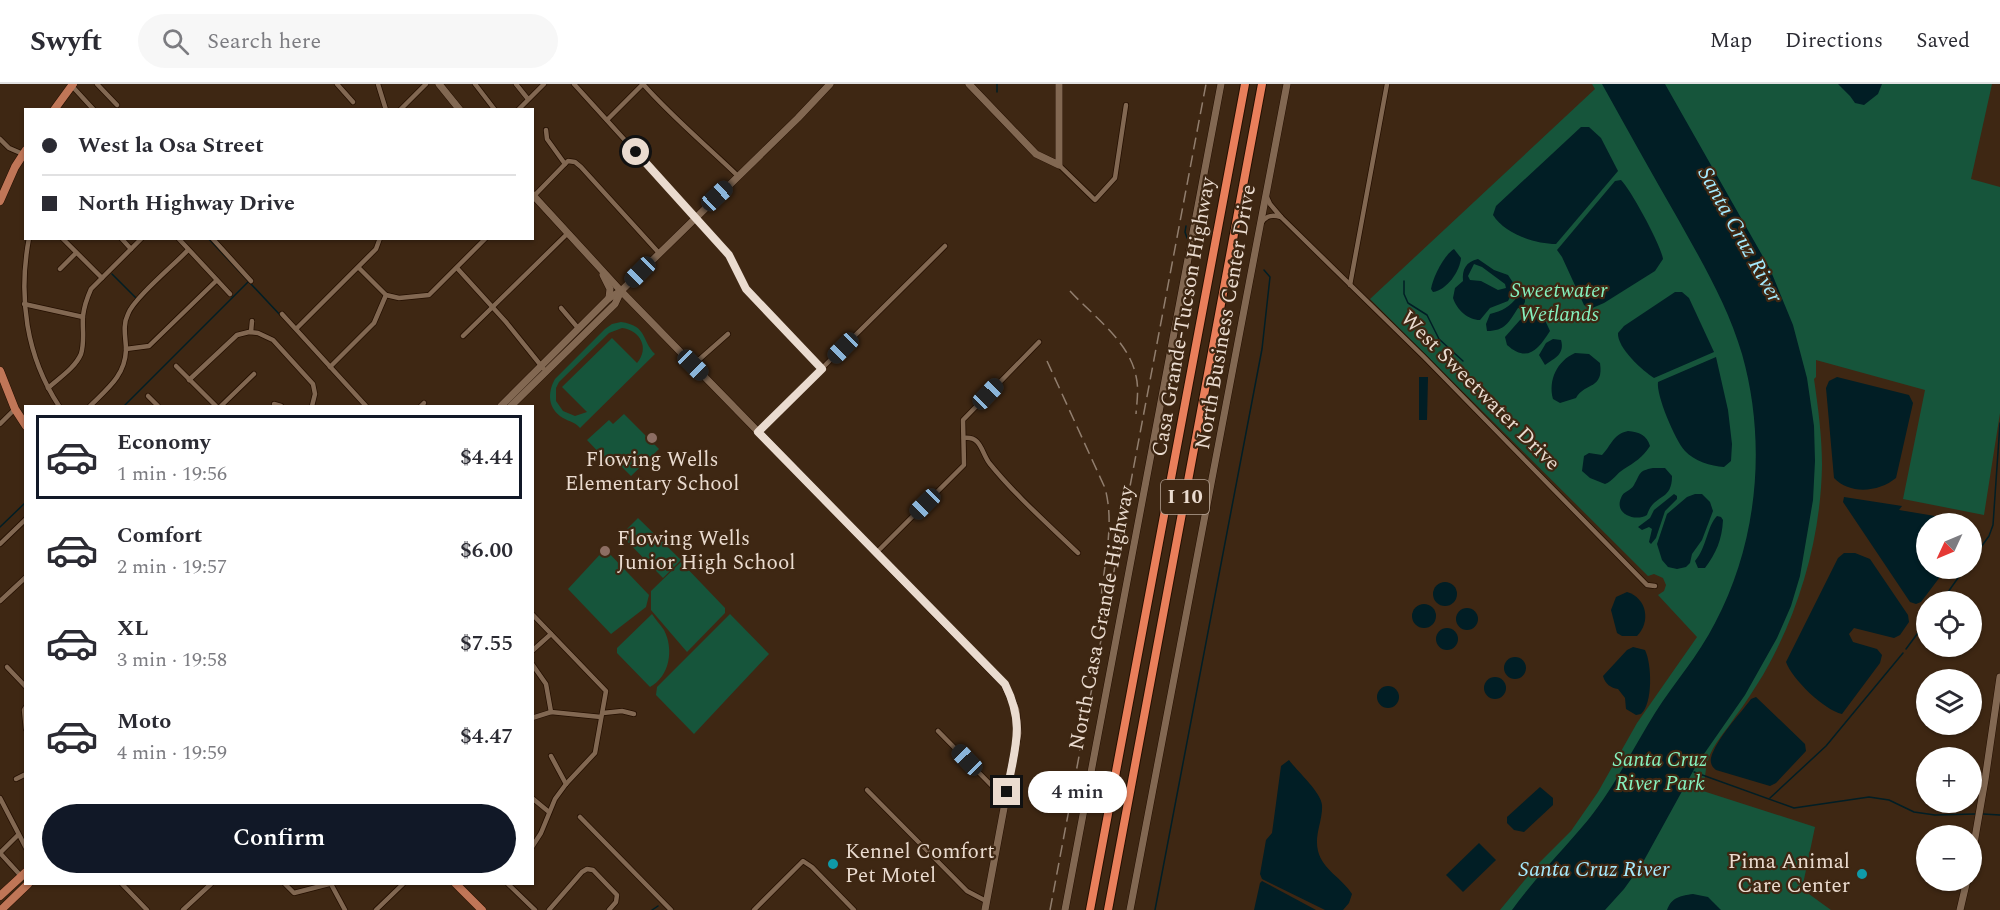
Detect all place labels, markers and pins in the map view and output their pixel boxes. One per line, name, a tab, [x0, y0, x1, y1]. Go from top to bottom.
marker: Flowing Wells Elementary School	[645, 431, 659, 445]
place label: Flowing Wells Elementary School	[565, 444, 739, 500]
place label: Flowing Wells Junior High School	[617, 523, 796, 579]
marker: Flowing Wells Junior High School	[598, 544, 612, 558]
place label: Kennel Comfort Pet Motel	[845, 836, 995, 892]
place label: Pima Animal Care Center	[1728, 846, 1850, 902]
marker: Kennel Comfort Pet Motel	[826, 857, 840, 871]
marker: Pima Animal Care Center	[1855, 867, 1869, 881]

